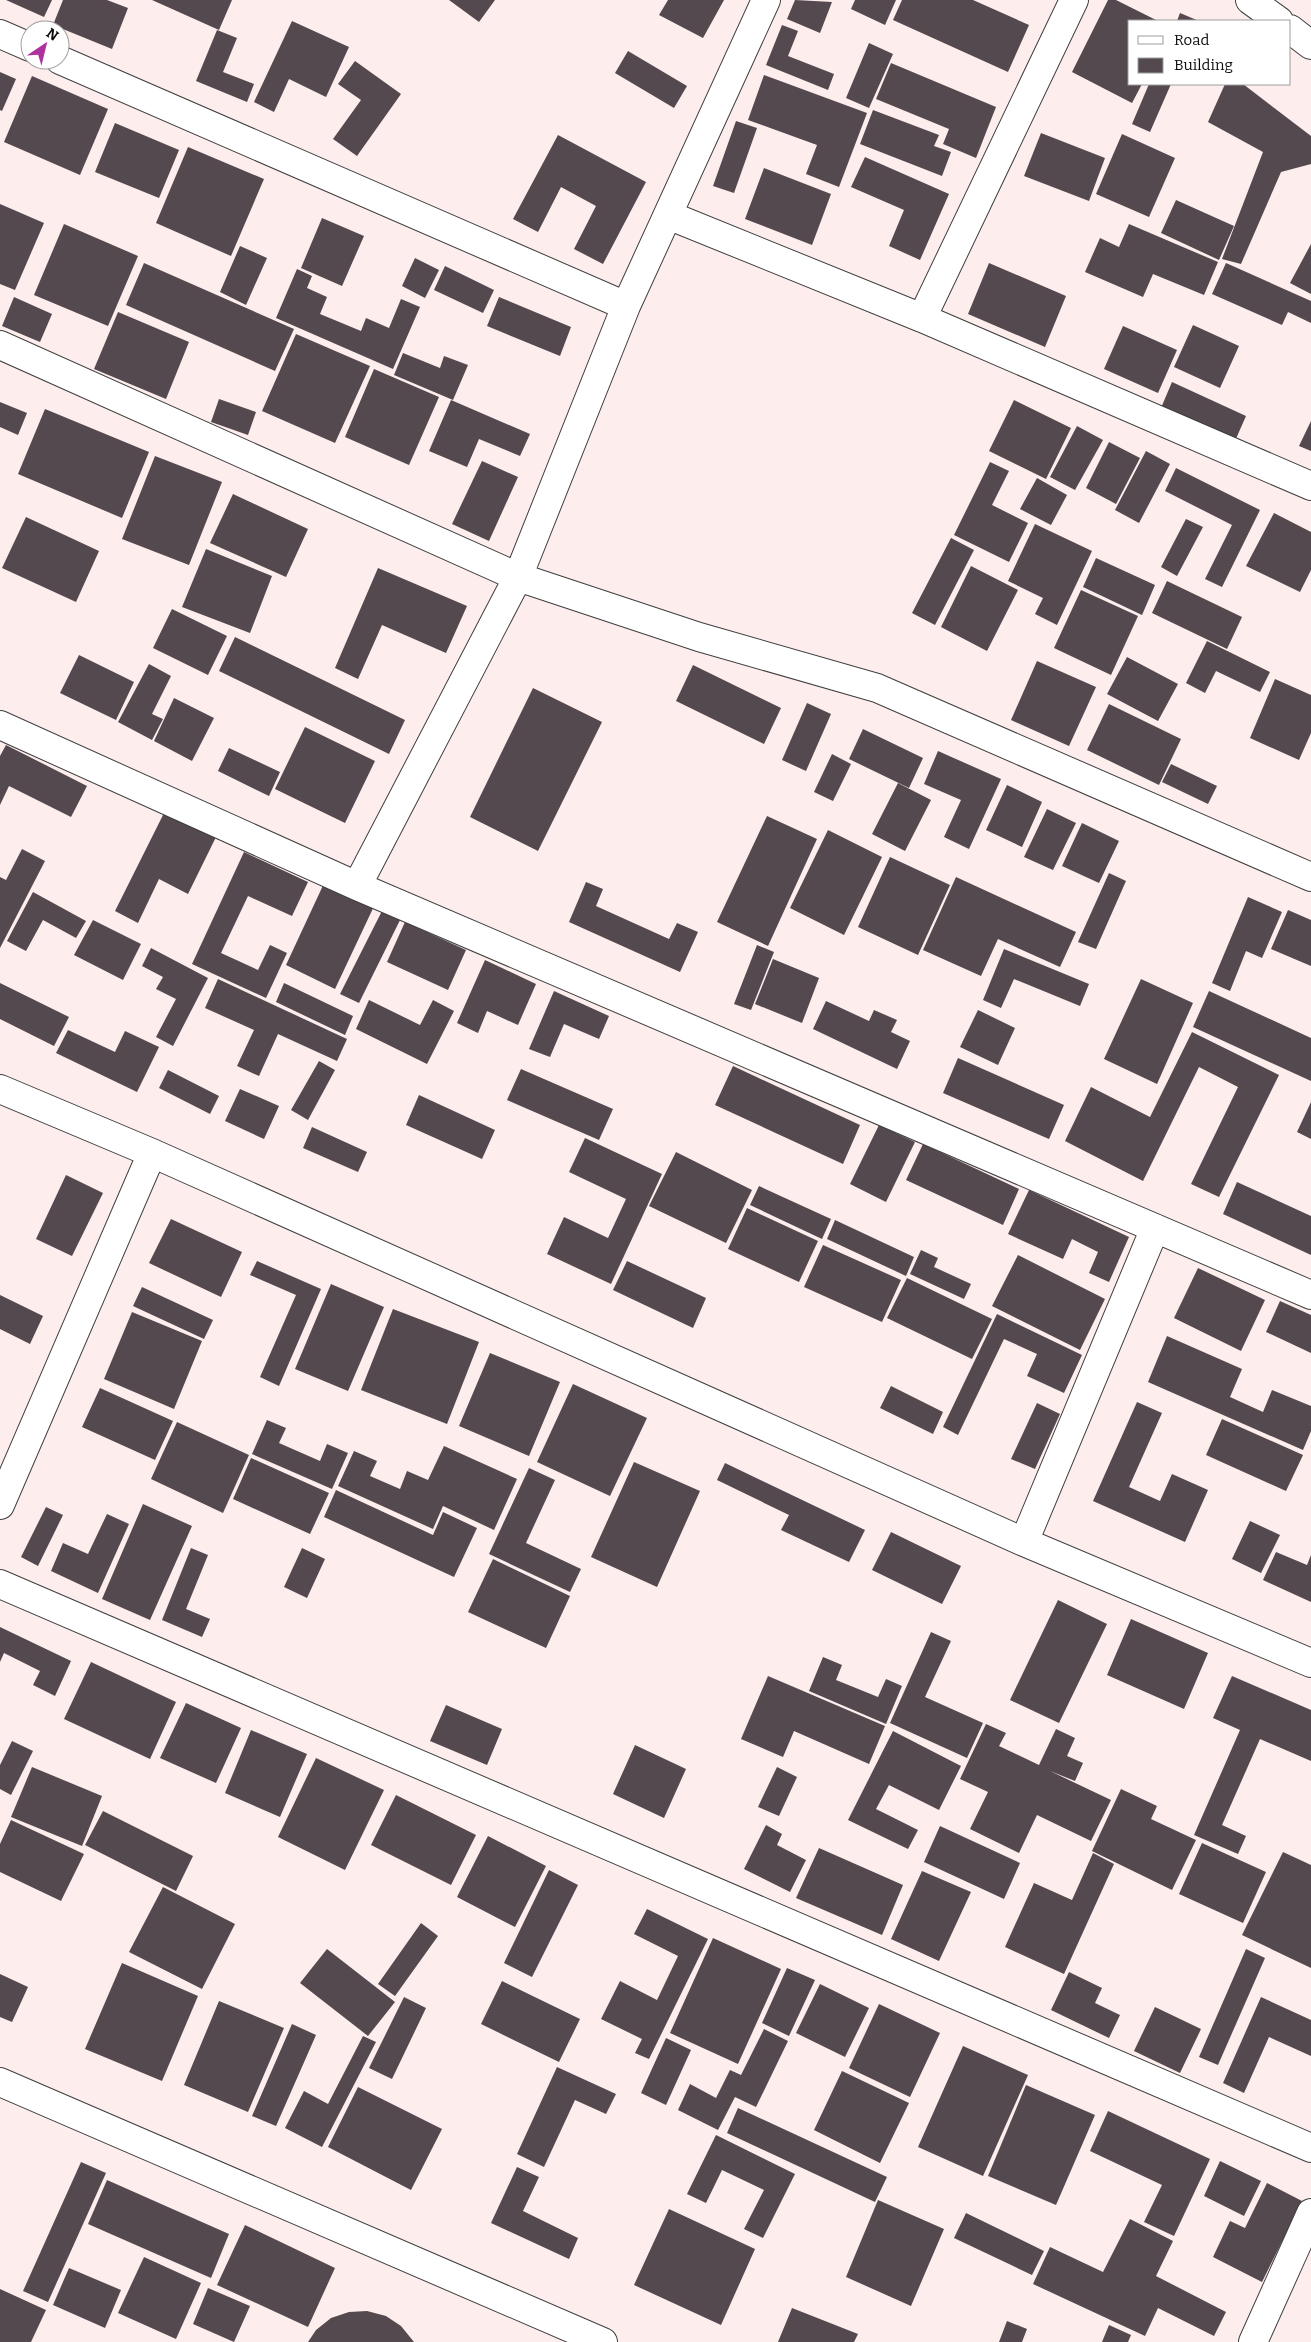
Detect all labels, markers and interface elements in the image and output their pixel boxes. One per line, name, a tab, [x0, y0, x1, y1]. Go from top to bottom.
north arrow	[20, 20, 70, 70]
legend	[1128, 20, 1291, 85]
text: N	[43, 25, 62, 45]
text: Road	[1174, 31, 1209, 49]
text: Building	[1174, 56, 1233, 74]

